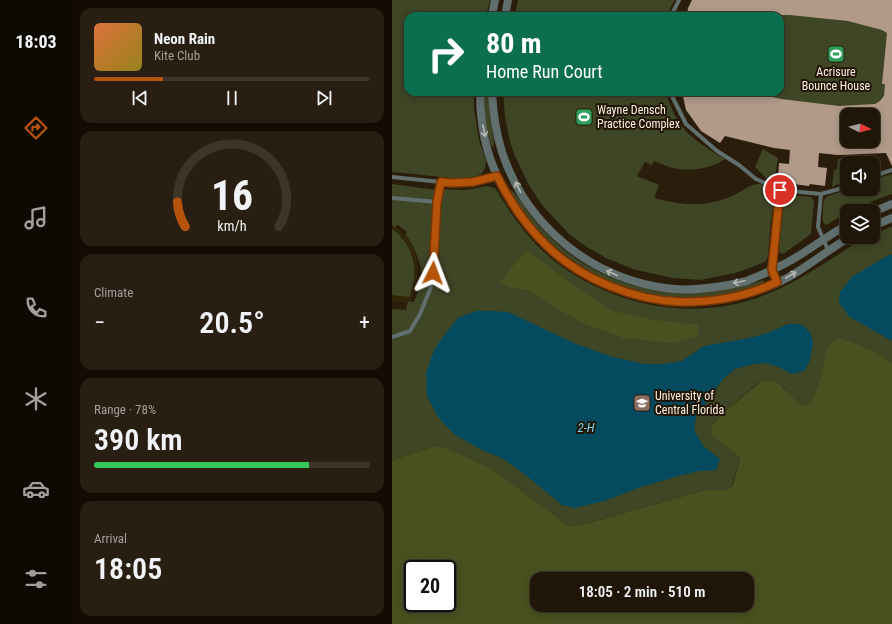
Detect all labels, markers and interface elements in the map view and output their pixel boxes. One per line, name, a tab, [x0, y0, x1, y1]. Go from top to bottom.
text: 80 m	[486, 27, 542, 60]
icon: right	[420, 28, 472, 80]
text: Neon Rain	[154, 30, 215, 48]
text: 18:03	[15, 31, 57, 52]
sports icon: Acrisure Bounce House	[826, 44, 846, 64]
text: Kite Club	[154, 48, 200, 63]
text: Home Run Court	[486, 61, 603, 82]
place label: Acrisure Bounce House	[802, 65, 871, 93]
icon: previous	[129, 87, 151, 109]
icon: pause	[221, 87, 243, 109]
icon: next	[313, 87, 335, 109]
place label: Wayne Densch Practice Complex	[597, 103, 680, 131]
sports icon: Wayne Densch Practice Complex	[574, 107, 594, 127]
north arrow	[840, 108, 880, 148]
map controls	[840, 108, 880, 244]
icon: directions	[22, 114, 50, 142]
one-way arrow	[480, 124, 488, 137]
button: sound	[840, 156, 880, 196]
text: 16	[211, 171, 253, 220]
pin	[763, 173, 797, 207]
icon: arrive	[769, 179, 791, 201]
one-way arrow	[514, 181, 521, 193]
icon: music	[22, 204, 50, 232]
button: layers	[840, 204, 880, 244]
text: km/h	[217, 217, 247, 233]
position arrow	[412, 252, 454, 294]
one-way arrow	[606, 269, 618, 276]
one-way arrow	[785, 271, 797, 279]
one-way arrow	[733, 279, 746, 287]
text: Climate	[94, 285, 133, 300]
icon: phone	[22, 294, 50, 322]
text: 20.5°	[199, 305, 265, 340]
text: −	[94, 310, 105, 335]
text: +	[359, 310, 370, 335]
icon: climate	[22, 385, 50, 413]
place label: University of Central Florida	[655, 389, 724, 417]
school or university icon: University of Central Florida	[632, 393, 652, 413]
text: Range · 78%	[94, 402, 156, 417]
water label: 2-H	[577, 420, 595, 435]
text: 390 km	[94, 422, 183, 457]
icon: car	[22, 475, 50, 503]
text: Arrival	[94, 531, 127, 546]
text: 18:05	[94, 551, 162, 586]
speed limit sign: 20	[404, 560, 456, 612]
icon: filters	[22, 565, 50, 593]
text: 18:05 · 2 min · 510 m	[579, 583, 705, 601]

